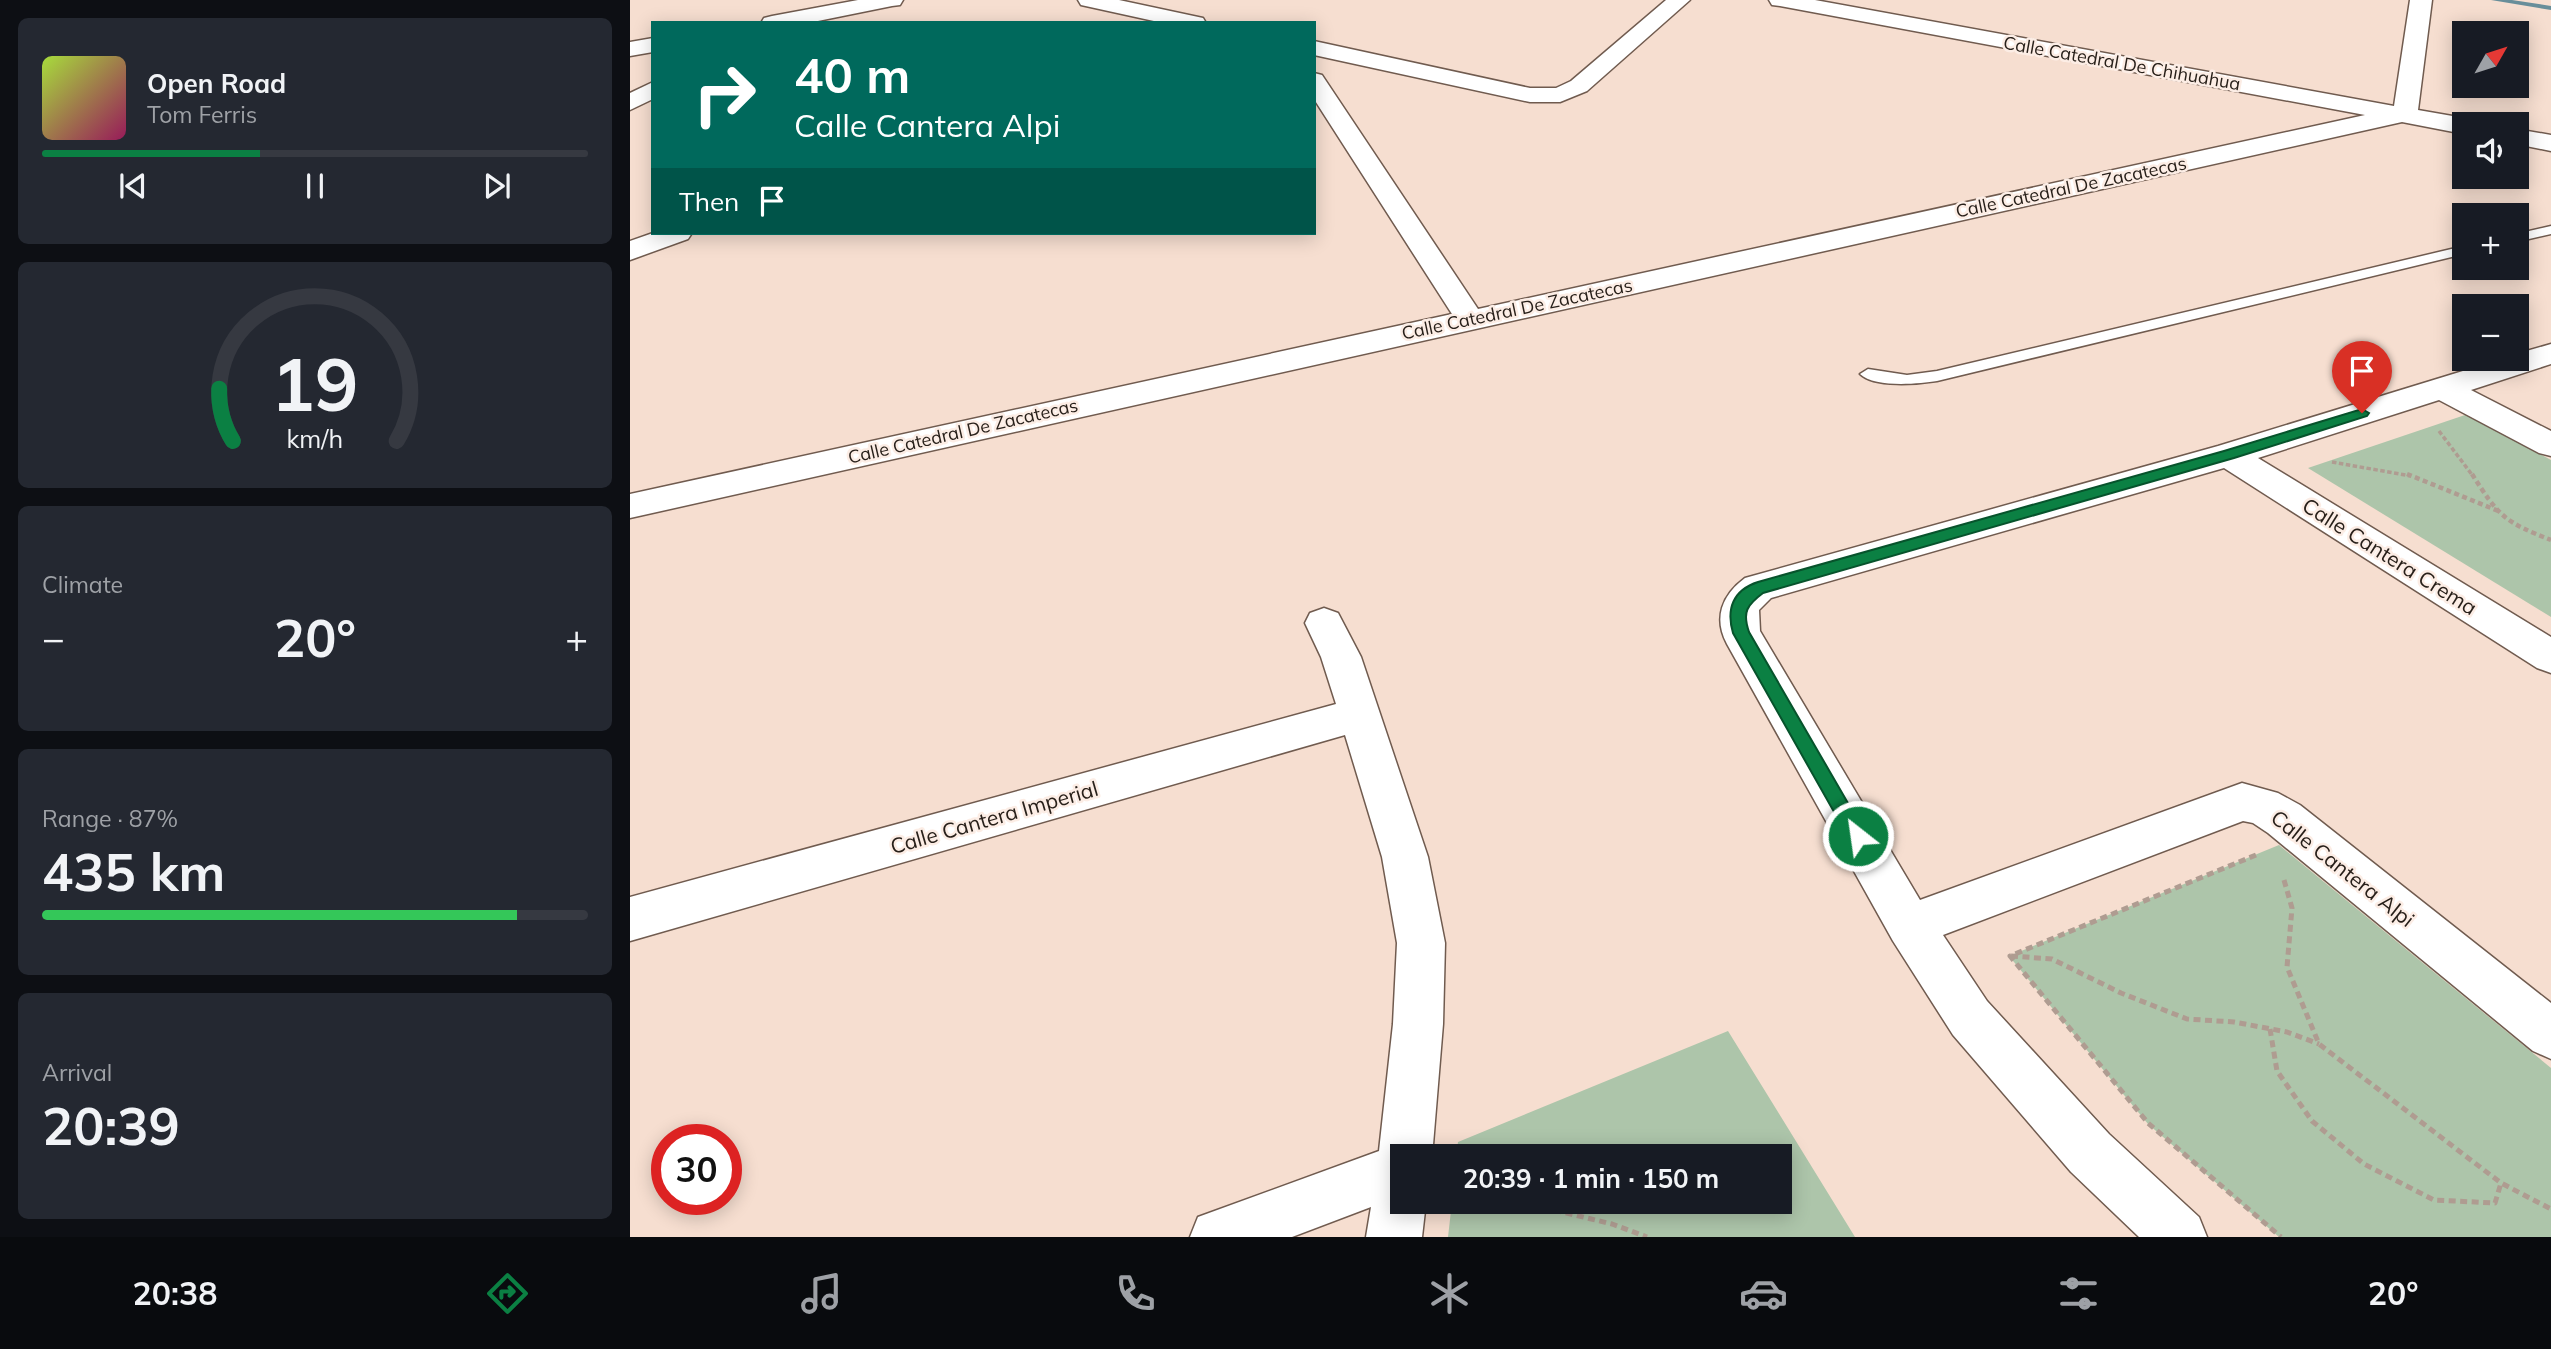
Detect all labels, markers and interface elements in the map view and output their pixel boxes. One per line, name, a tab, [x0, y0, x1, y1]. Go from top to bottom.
north arrow	[2452, 21, 2529, 98]
map controls	[2452, 21, 2529, 371]
street label: Calle Catedral De Chihuahua	[2002, 31, 2242, 95]
text: 40 m	[794, 44, 910, 105]
icon: right	[679, 49, 770, 140]
text: Open Road	[147, 67, 286, 100]
text: Tom Ferris	[147, 100, 257, 129]
text: Calle Cantera Alpi	[794, 105, 1060, 145]
button: sound	[2452, 112, 2529, 189]
street label: Calle Catedral De Zacatecas	[1954, 151, 2188, 223]
icon: previous	[114, 167, 152, 205]
icon: pause	[296, 167, 334, 205]
icon: next	[478, 167, 516, 205]
icon: arrive	[753, 182, 791, 220]
text: Then	[679, 185, 739, 218]
button: +	[2452, 203, 2529, 280]
street label: Calle Catedral De Zacatecas	[1400, 273, 1634, 345]
button: −	[2452, 294, 2529, 371]
text: 19	[271, 338, 359, 429]
pin	[2332, 341, 2392, 413]
icon: arrive	[2343, 352, 2381, 390]
street label: Calle Catedral De Zacatecas	[846, 393, 1080, 469]
text: km/h	[287, 422, 343, 453]
street label: Calle Cantera Crema	[2298, 492, 2482, 620]
text: Climate	[42, 570, 123, 599]
text: 20°	[274, 605, 356, 670]
text: −	[42, 614, 65, 662]
text: +	[565, 614, 588, 662]
street label: Calle Cantera Imperial	[887, 775, 1101, 859]
position arrow	[1821, 799, 1895, 873]
text: Range · 87%	[42, 804, 178, 833]
street label: Calle Cantera Alpi	[2266, 804, 2420, 932]
text: 435 km	[42, 839, 225, 904]
text: Arrival	[42, 1058, 112, 1087]
text: 20:39	[42, 1093, 180, 1158]
speed limit sign: 30	[651, 1124, 742, 1215]
text: 20:39 · 1 min · 150 m	[1463, 1162, 1719, 1195]
icon: directions	[483, 1269, 532, 1318]
icon: music	[797, 1269, 846, 1318]
icon: phone	[1111, 1269, 1160, 1318]
icon: climate	[1425, 1269, 1474, 1318]
icon: car	[1739, 1269, 1788, 1318]
icon: filters	[2054, 1269, 2103, 1318]
text: 20:38	[133, 1273, 217, 1313]
text: 20°	[2368, 1273, 2418, 1313]

